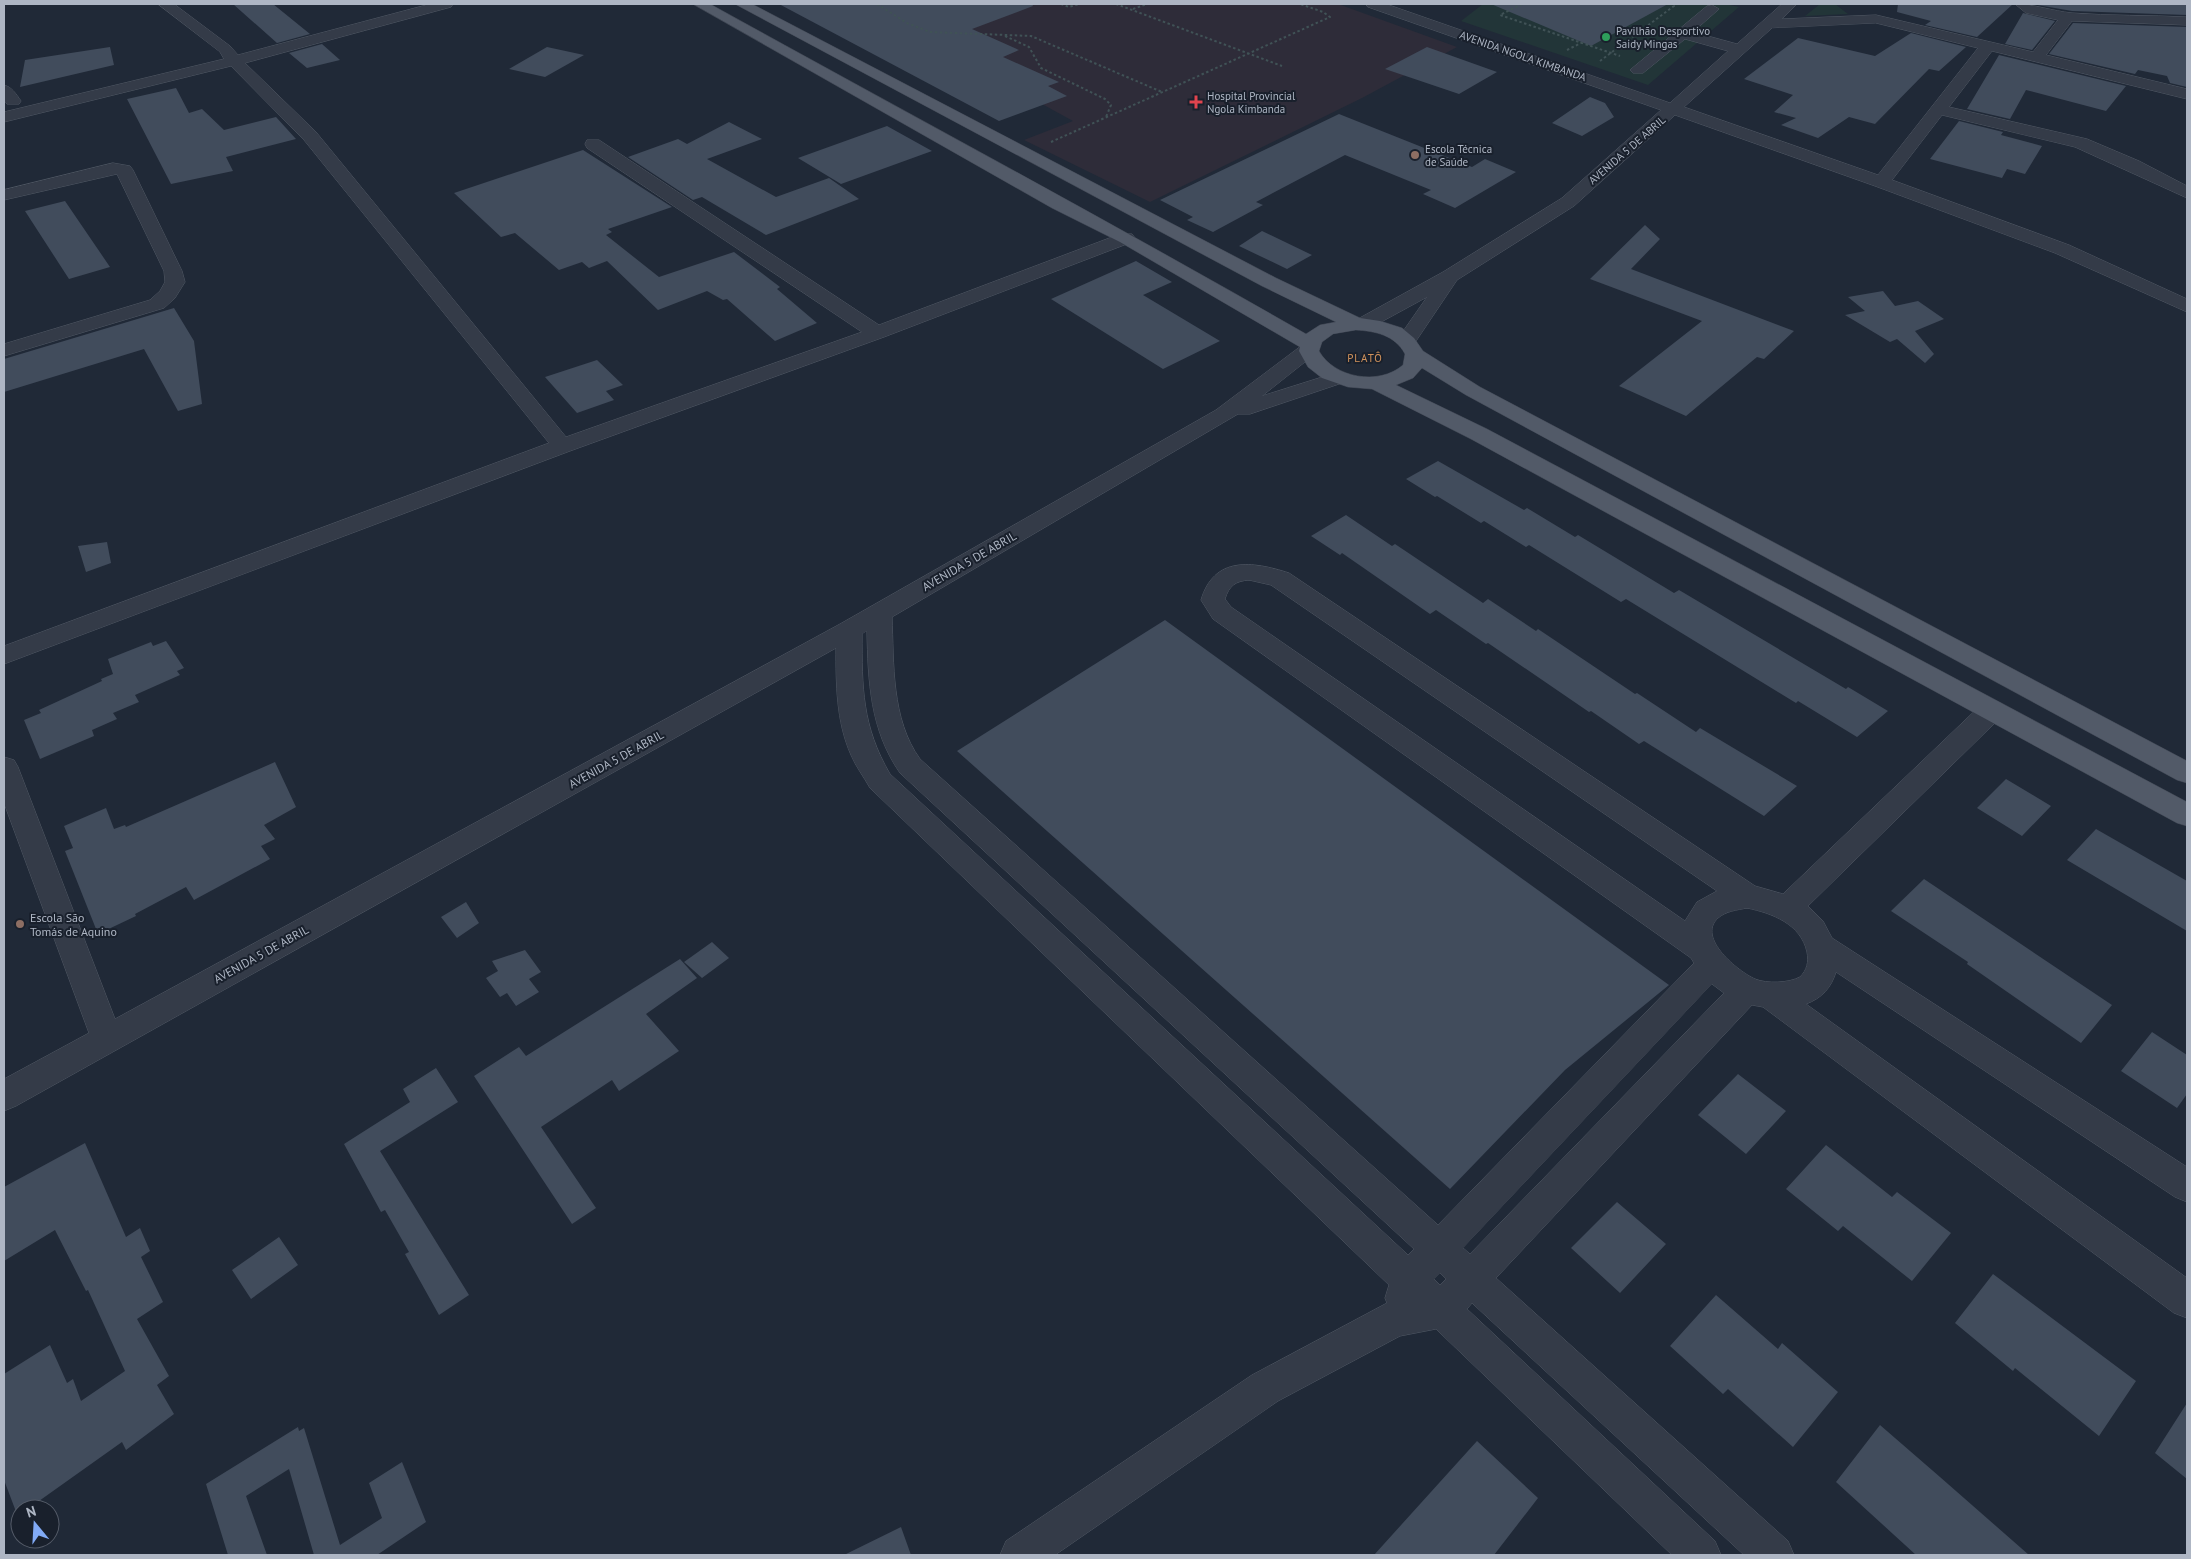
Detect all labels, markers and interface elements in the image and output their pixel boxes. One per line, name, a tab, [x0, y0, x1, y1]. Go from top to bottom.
place label: Pavilhão Desportivo Saidy Mingas	[1616, 24, 1710, 51]
street label: AVENIDA NGOLA KIMBANDA	[1458, 28, 1589, 84]
marker: Pavilhão Desportivo Saidy Mingas	[1600, 31, 1612, 43]
place label: Hospital Provincial Ngola Kimbanda	[1207, 89, 1296, 116]
marker: Hospital Provincial Ngola Kimbanda	[1189, 95, 1203, 109]
street label: AVENIDA 5 DE ABRIL	[1586, 113, 1669, 187]
place label: Escola Técnica de Saúde	[1425, 142, 1492, 169]
marker: Escola Técnica de Saúde	[1409, 149, 1421, 161]
district label: PLATÔ	[1347, 351, 1383, 365]
street label: AVENIDA 5 DE ABRIL	[919, 528, 1019, 594]
street label: AVENIDA 5 DE ABRIL	[566, 727, 666, 791]
place label: Escola São Tomás de Aquino	[30, 910, 117, 939]
marker: Escola São Tomás de Aquino	[14, 918, 26, 930]
street label: AVENIDA 5 DE ABRIL	[211, 922, 311, 986]
north arrow	[10, 1499, 60, 1549]
text: N	[24, 1502, 38, 1522]

